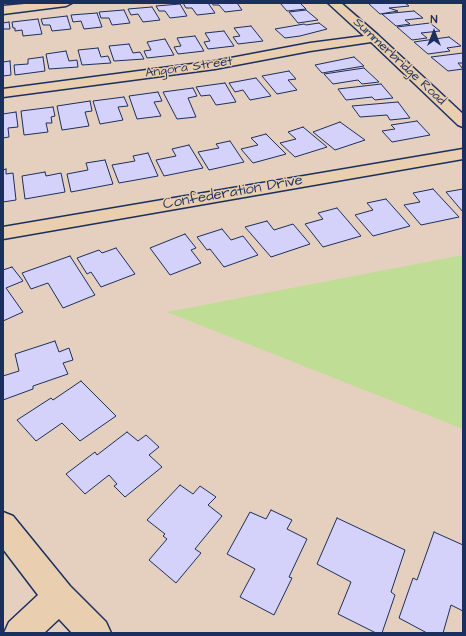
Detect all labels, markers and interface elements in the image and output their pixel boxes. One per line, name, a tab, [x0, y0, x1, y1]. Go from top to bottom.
north arrow	[414, 12, 454, 52]
text: N	[431, 12, 437, 27]
street label: Summerbridge Road	[349, 15, 449, 109]
street label: Angora Street	[144, 54, 234, 82]
street label: Confederation Drive	[162, 172, 304, 214]

